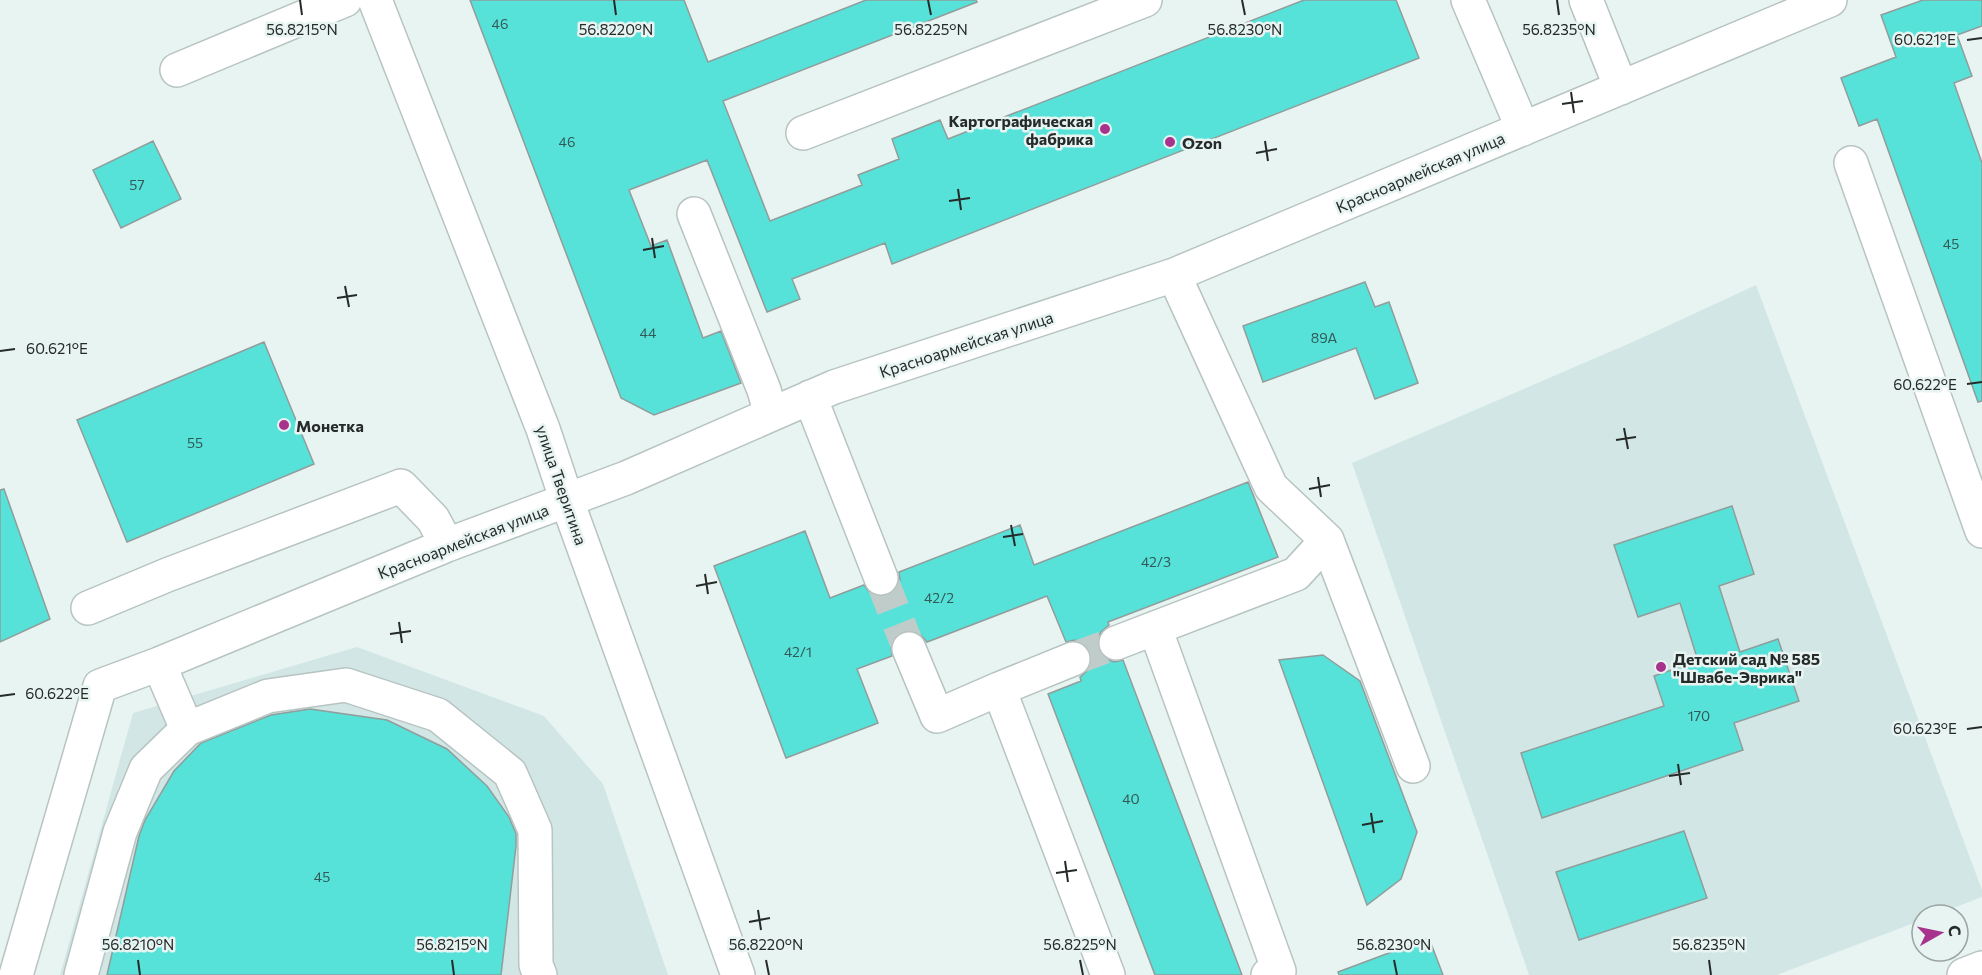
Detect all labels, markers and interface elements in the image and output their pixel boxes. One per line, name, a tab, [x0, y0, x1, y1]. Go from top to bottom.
house number: 46	[492, 15, 508, 32]
text: 56.8215°N	[266, 20, 338, 38]
text: 56.8220°N	[579, 20, 653, 38]
text: 56.8225°N	[894, 20, 968, 38]
text: 56.8230°N	[1208, 20, 1282, 38]
text: 56.8235°N	[1522, 20, 1596, 38]
text: 60.621°E	[1894, 30, 1956, 48]
place label: Картографическая фабрика	[948, 111, 1093, 148]
marker: Картографическая фабрика	[1098, 122, 1112, 136]
street label: Красноармейская улица	[1333, 128, 1507, 216]
house number: 46	[559, 133, 575, 150]
place label: Ozon	[1182, 133, 1222, 152]
marker: Ozon	[1163, 135, 1177, 149]
house number: 57	[129, 176, 145, 193]
house number: 45	[1943, 235, 1959, 252]
street label: Красноармейская улица	[877, 307, 1055, 381]
house number: 44	[640, 324, 657, 341]
house number: 89А	[1311, 329, 1338, 346]
text: 60.621°E	[26, 339, 88, 357]
text: 60.622°E	[1893, 375, 1957, 393]
place label: Монетка	[296, 416, 364, 435]
marker: Монетка	[277, 418, 291, 432]
street label: улица Тверитина	[533, 423, 591, 547]
house number: 55	[187, 434, 203, 451]
street label: Красноармейская улица	[375, 500, 551, 582]
house number: 42/3	[1141, 553, 1171, 570]
house number: 42/2	[924, 589, 954, 606]
house number: 42/1	[784, 643, 812, 660]
place label: Детский сад № 585 "Швабе-Эврика"	[1673, 649, 1820, 686]
marker: Детский сад № 585 "Швабе-Эврика"	[1654, 660, 1668, 674]
text: 60.622°E	[25, 684, 89, 702]
house number: 170	[1688, 707, 1710, 724]
text: 60.623°E	[1893, 719, 1957, 737]
house number: 40	[1122, 790, 1140, 807]
house number: 45	[314, 868, 330, 885]
north arrow	[1910, 903, 1970, 963]
text: С	[1945, 924, 1966, 938]
text: 56.8210°N	[102, 935, 174, 953]
text: 56.8215°N	[416, 935, 488, 953]
text: 56.8220°N	[729, 935, 803, 953]
text: 56.8225°N	[1043, 935, 1117, 953]
text: 56.8230°N	[1357, 935, 1431, 953]
text: 56.8235°N	[1672, 935, 1746, 953]

